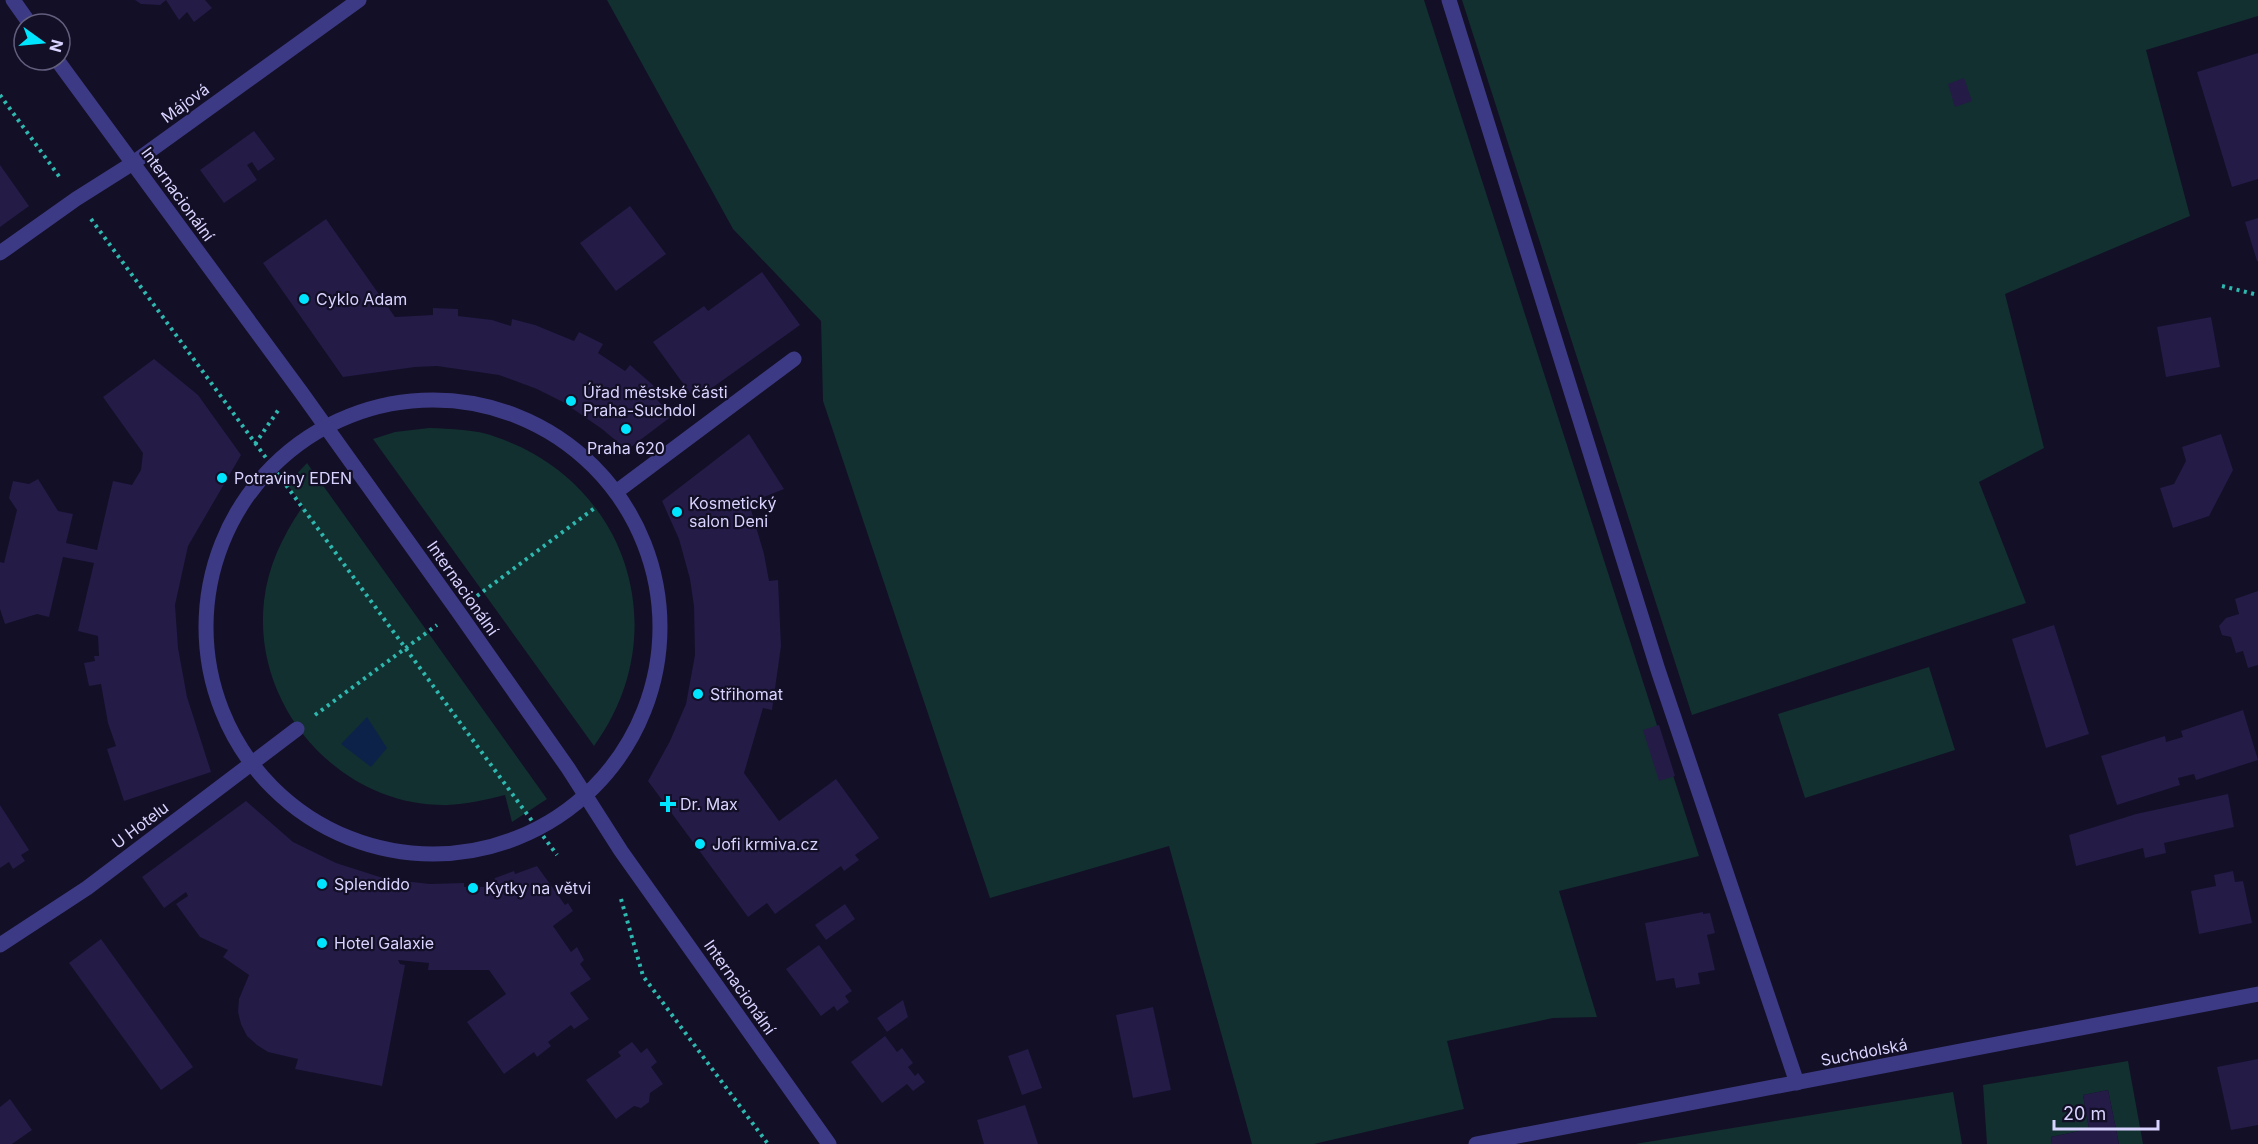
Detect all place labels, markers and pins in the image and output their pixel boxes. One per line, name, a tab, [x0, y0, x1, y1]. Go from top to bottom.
place label: Cyklo Adam	[316, 289, 407, 309]
marker: Cyklo Adam	[297, 292, 311, 306]
place label: Úřad městské části Praha-Suchdol	[583, 382, 728, 420]
marker: Úřad městské části Praha-Suchdol	[564, 394, 578, 408]
marker: Praha 620	[619, 422, 633, 436]
place label: Praha 620	[587, 438, 665, 458]
place label: Potraviny EDEN	[234, 468, 352, 488]
marker: Potraviny EDEN	[215, 471, 229, 485]
place label: Kosmetický salon Deni	[689, 493, 777, 531]
marker: Kosmetický salon Deni	[670, 505, 684, 519]
place label: Střihomat	[710, 684, 783, 704]
marker: Střihomat	[691, 687, 705, 701]
place label: Dr. Max	[680, 794, 738, 814]
marker: Dr. Max	[661, 797, 675, 811]
place label: Jofi krmiva.cz	[712, 834, 818, 854]
marker: Jofi krmiva.cz	[693, 837, 707, 851]
place label: Splendido	[334, 874, 410, 894]
marker: Splendido	[315, 877, 329, 891]
place label: Kytky na větvi	[485, 878, 591, 898]
marker: Kytky na větvi	[466, 881, 480, 895]
place label: Hotel Galaxie	[334, 933, 434, 953]
marker: Hotel Galaxie	[315, 936, 329, 950]

